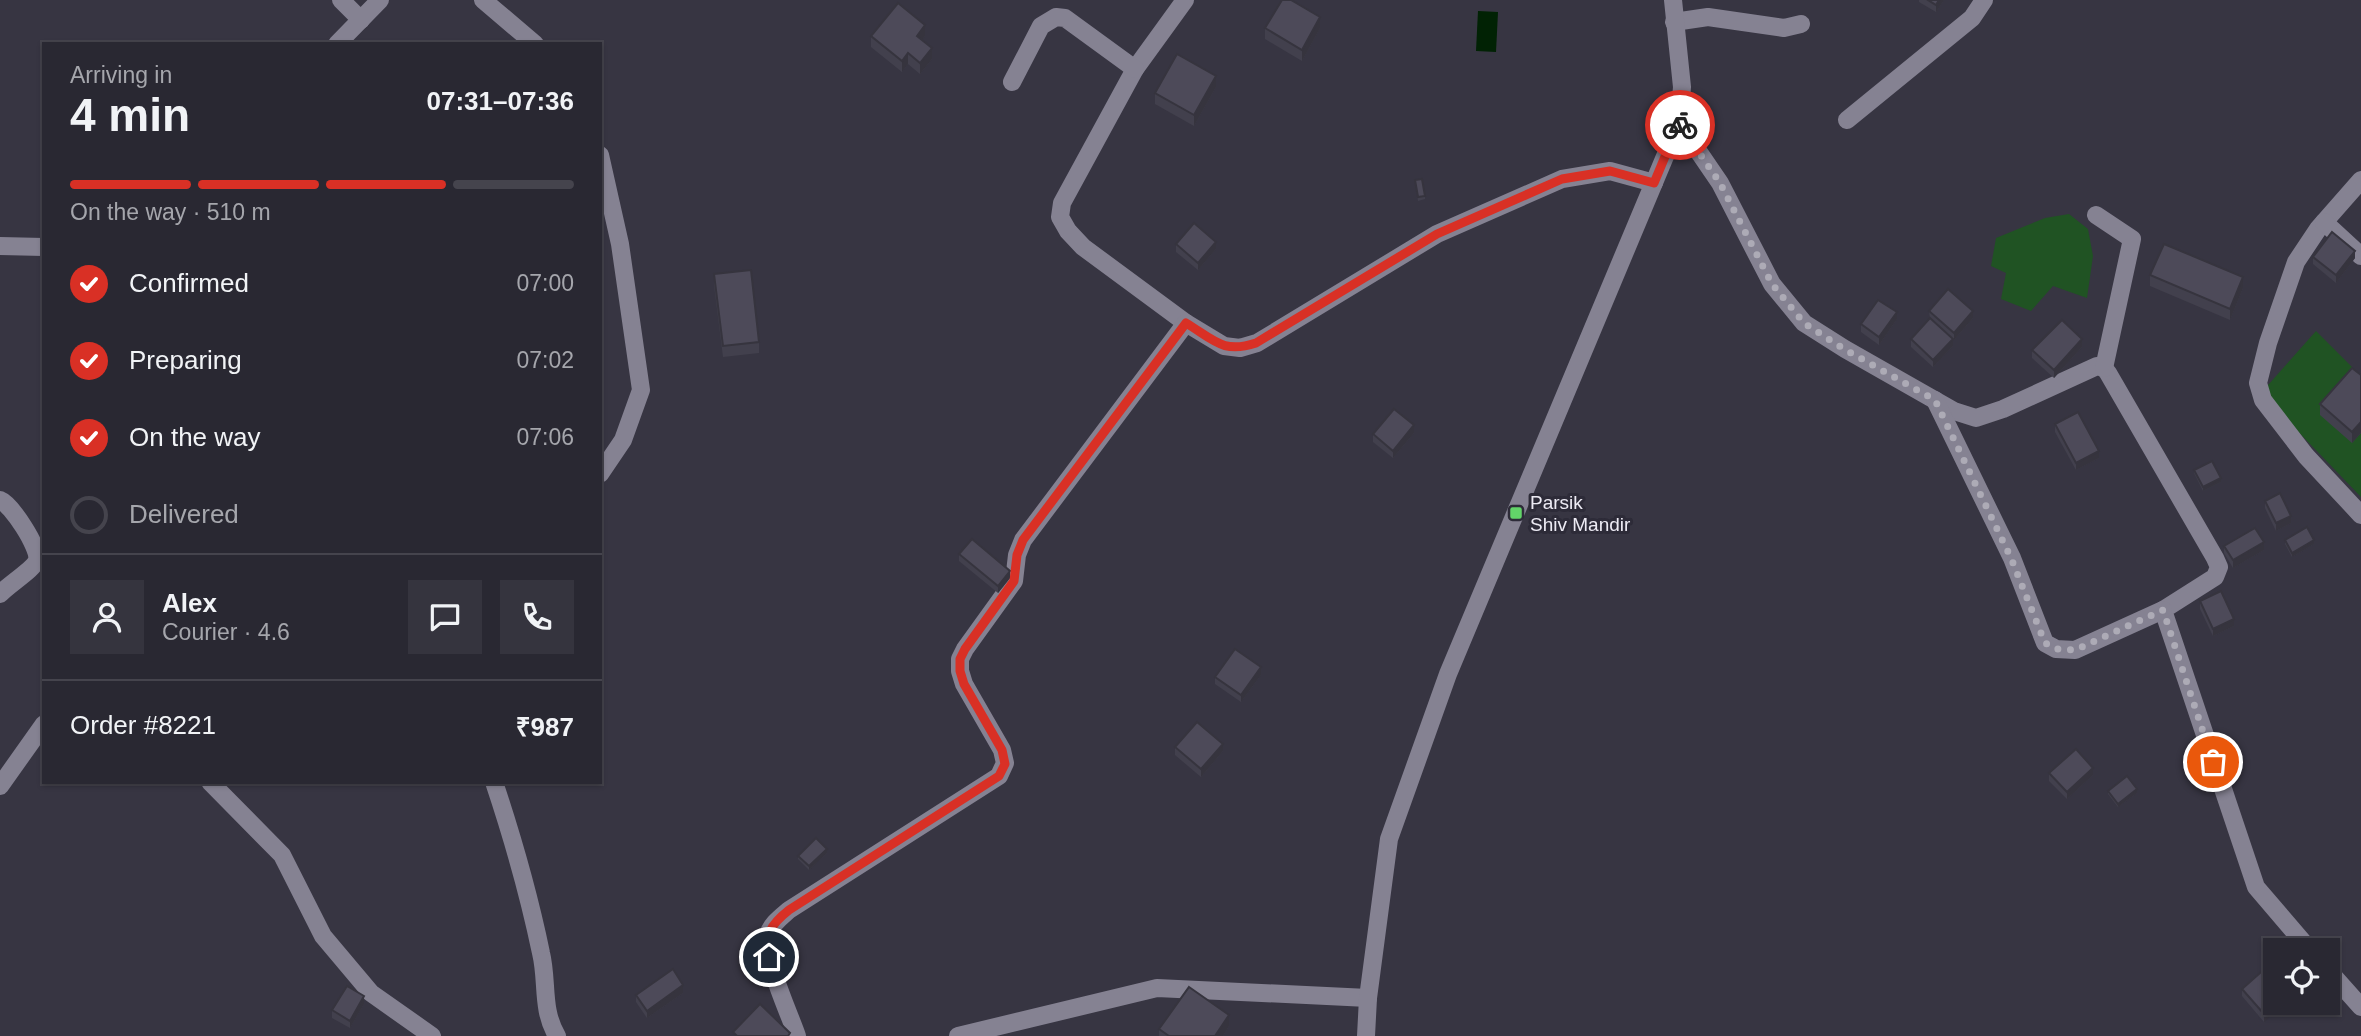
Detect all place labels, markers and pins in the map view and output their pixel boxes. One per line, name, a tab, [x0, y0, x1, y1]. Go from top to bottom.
place label: Parsik Shiv Mandir	[1530, 492, 1631, 535]
marker: Parsik Shiv Mandir	[1508, 505, 1524, 521]
pin	[2183, 732, 2243, 792]
pin	[739, 927, 799, 987]

